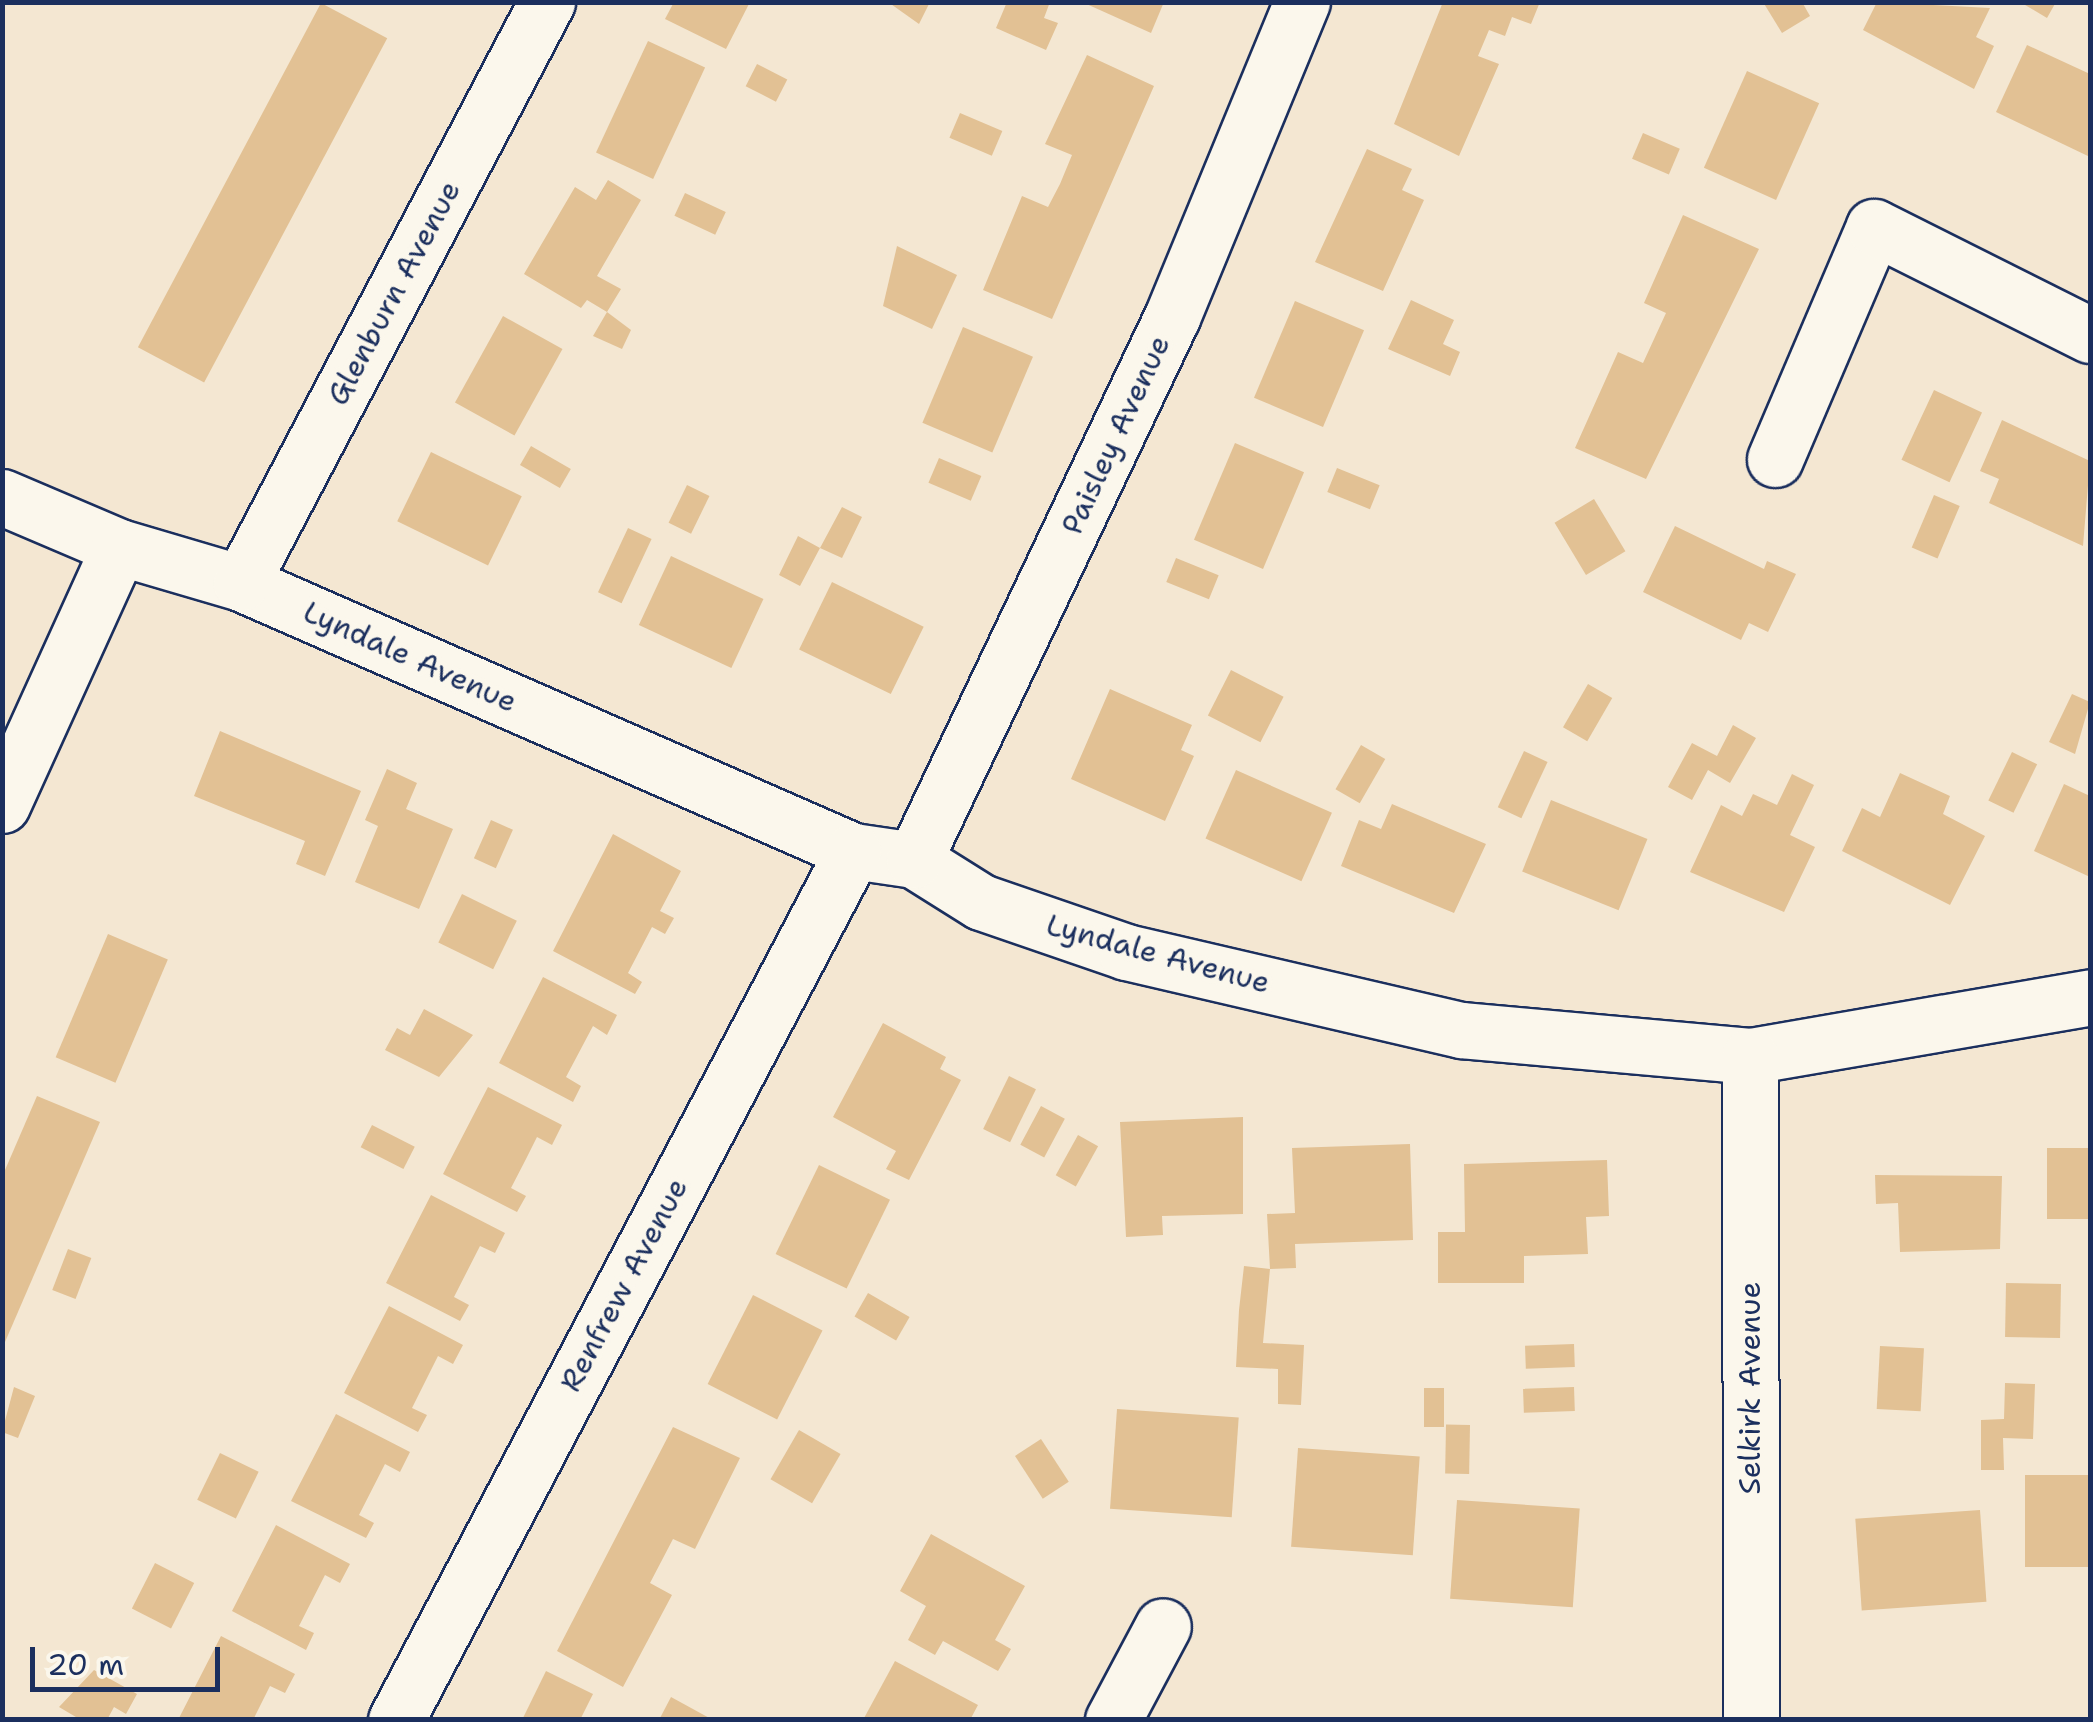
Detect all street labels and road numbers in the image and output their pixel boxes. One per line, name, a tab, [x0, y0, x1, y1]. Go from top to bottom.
street label: Glenburn Avenue	[320, 175, 468, 411]
street label: Paisley Avenue	[1054, 330, 1178, 540]
street label: Lyndale Avenue	[298, 594, 522, 720]
street label: Lyndale Avenue	[1042, 907, 1274, 1001]
street label: Renfrew Avenue	[553, 1172, 695, 1398]
street label: Selkirk Avenue	[1732, 1282, 1768, 1494]

